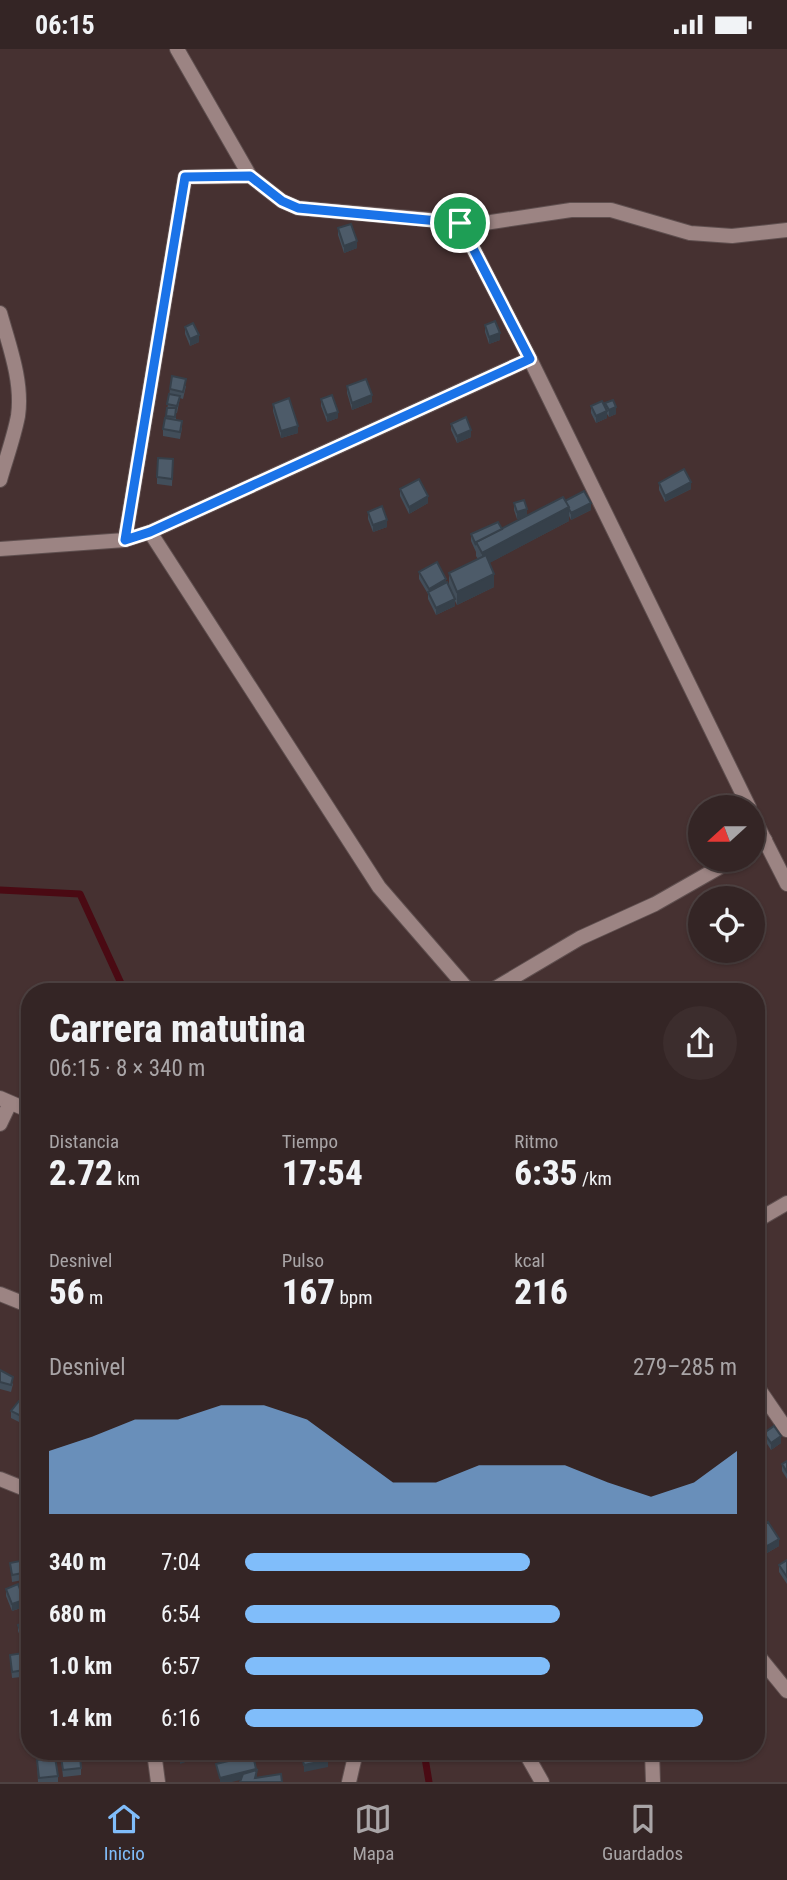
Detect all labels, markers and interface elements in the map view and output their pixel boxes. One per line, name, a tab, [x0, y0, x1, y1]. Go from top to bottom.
text: 06:15	[35, 10, 95, 40]
pin	[430, 193, 490, 253]
icon: arrive	[441, 204, 479, 242]
north arrow	[688, 795, 765, 871]
map controls	[688, 795, 765, 963]
button: locate	[688, 886, 765, 963]
button: share	[663, 1006, 737, 1080]
text: Carrera matutina	[49, 1007, 306, 1051]
text: 06:15 · 8 × 340 m	[49, 1055, 205, 1082]
text: Distancia	[49, 1130, 119, 1153]
text: Tiempo	[282, 1130, 338, 1153]
text: Ritmo	[514, 1130, 558, 1153]
text: 2.72	[49, 1153, 113, 1194]
text: 17:54	[282, 1153, 363, 1194]
text: 6:35	[514, 1153, 578, 1194]
text: km	[113, 1167, 140, 1190]
text: /km	[578, 1167, 612, 1190]
text: Desnivel	[49, 1249, 112, 1272]
text: Pulso	[282, 1249, 324, 1272]
text: kcal	[514, 1249, 545, 1272]
text: 56	[49, 1272, 85, 1313]
text: 167	[282, 1272, 335, 1313]
text: 216	[514, 1272, 568, 1313]
text: m	[85, 1286, 103, 1309]
text: bpm	[335, 1286, 372, 1309]
text: Desnivel	[49, 1354, 126, 1381]
text: 279–285 m	[633, 1354, 737, 1381]
text: 340 m	[49, 1549, 106, 1576]
text: 7:04	[161, 1549, 200, 1576]
text: 680 m	[49, 1601, 106, 1628]
text: 6:54	[161, 1601, 200, 1628]
text: 1.0 km	[49, 1653, 112, 1680]
text: 6:57	[161, 1653, 200, 1680]
text: 1.4 km	[49, 1705, 112, 1732]
text: 6:16	[161, 1705, 200, 1732]
tab: Inicio	[104, 1800, 145, 1865]
tab: Mapa	[352, 1800, 394, 1865]
tab: Guardados	[602, 1800, 683, 1865]

